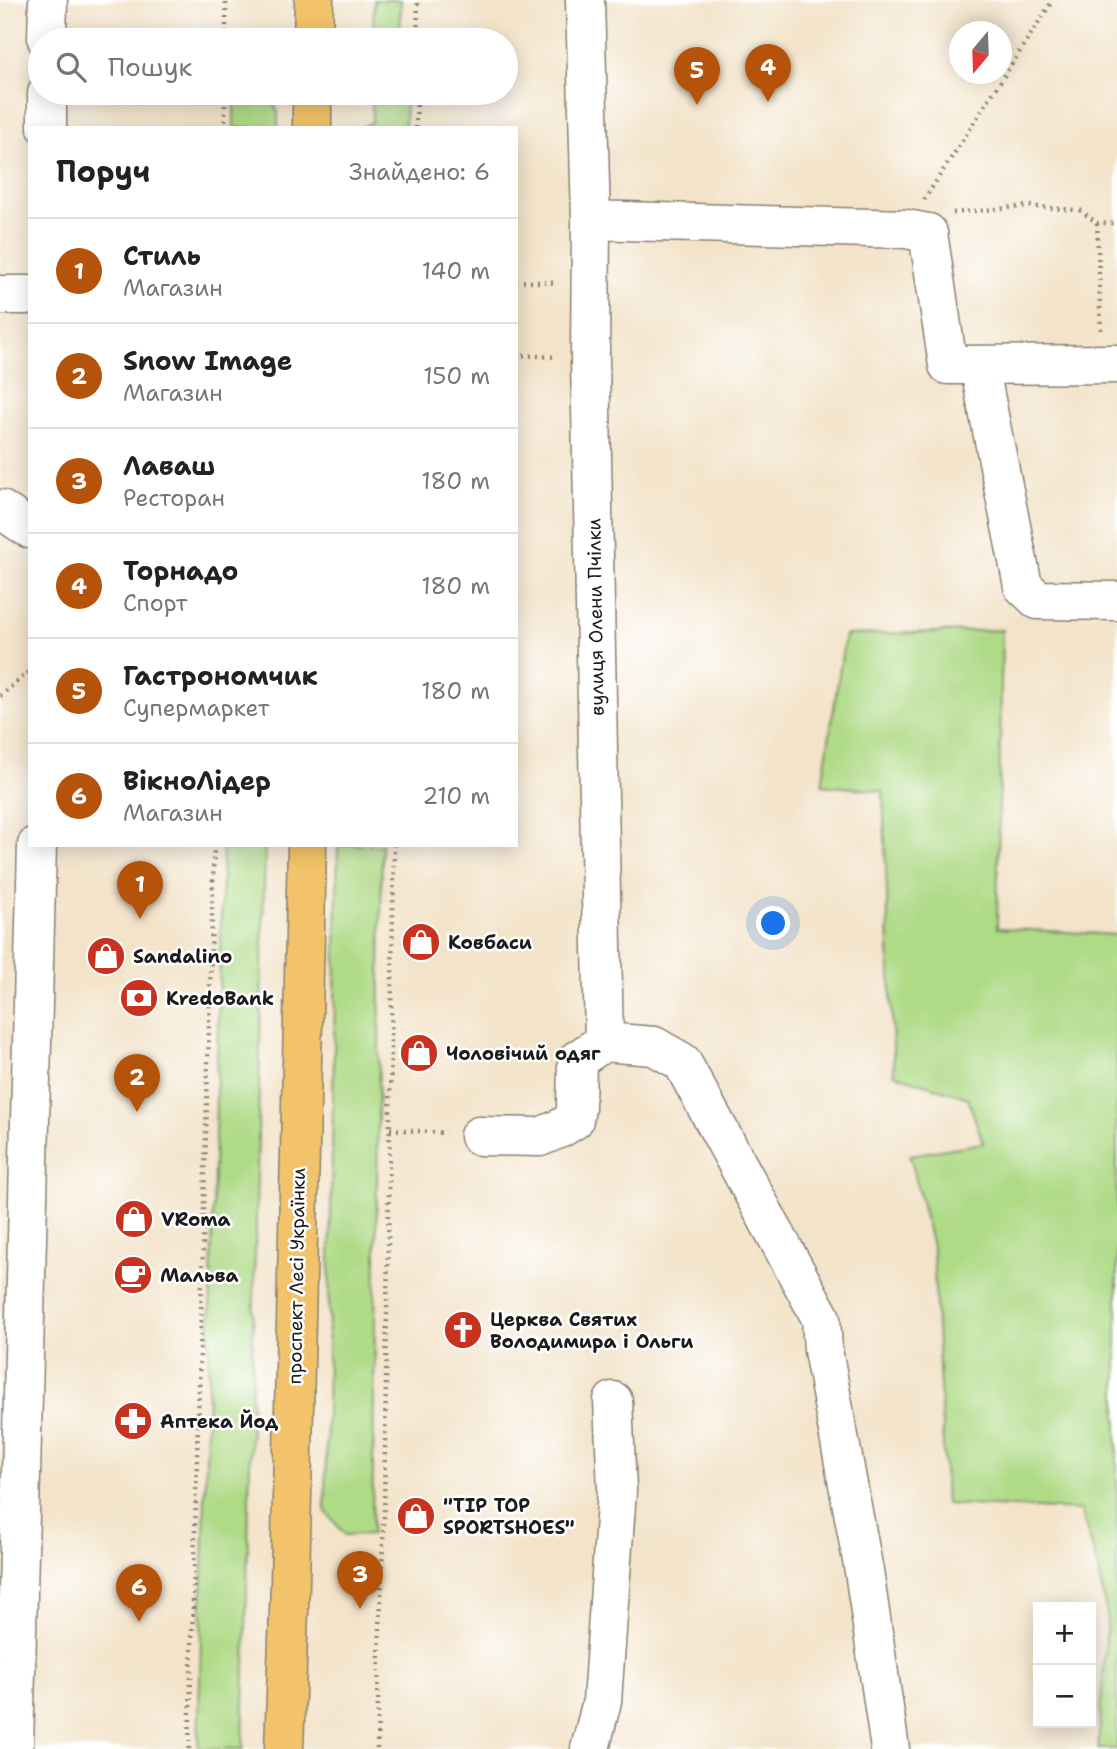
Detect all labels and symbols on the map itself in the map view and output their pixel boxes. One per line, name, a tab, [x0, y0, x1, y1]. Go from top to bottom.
north arrow	[949, 21, 1012, 84]
pin: 4	[745, 44, 791, 102]
pin: 5	[674, 47, 720, 105]
street label: вулиця Олени Пчілки	[581, 518, 610, 716]
pin: 1	[117, 861, 163, 919]
your location	[756, 906, 790, 940]
shop icon: Ковбаси	[400, 921, 442, 963]
place label: Ковбаси	[448, 930, 532, 955]
shop icon: Sandalino	[85, 935, 127, 977]
place label: Sandalino	[133, 944, 232, 969]
bank icon: KredoBank	[118, 977, 160, 1019]
place label: KredoBank	[166, 986, 274, 1011]
shop icon: Чоловічий одяг	[398, 1032, 440, 1074]
place label: Чоловічий одяг	[446, 1041, 601, 1066]
pin: 2	[114, 1054, 160, 1112]
street label: проспект Лесі Українки	[282, 1167, 311, 1385]
shop icon: VRoma	[113, 1198, 155, 1240]
place label: VRoma	[161, 1207, 231, 1232]
cafe icon: Мальва	[112, 1254, 154, 1296]
place label: Мальва	[160, 1263, 238, 1288]
place label: Церква Святих Володимира і Ольги	[490, 1307, 693, 1354]
church icon: Церква Святих Володимира і Ольги	[442, 1309, 484, 1351]
pharmacy icon: Аптека Йод	[112, 1400, 154, 1442]
place label: Аптека Йод	[160, 1409, 279, 1434]
place label: "TIP TOP SPORTSHOES"	[443, 1493, 575, 1540]
shop icon: "TIP TOP SPORTSHOES"	[395, 1495, 437, 1537]
pin: 3	[337, 1551, 383, 1609]
pin: 6	[116, 1564, 162, 1622]

